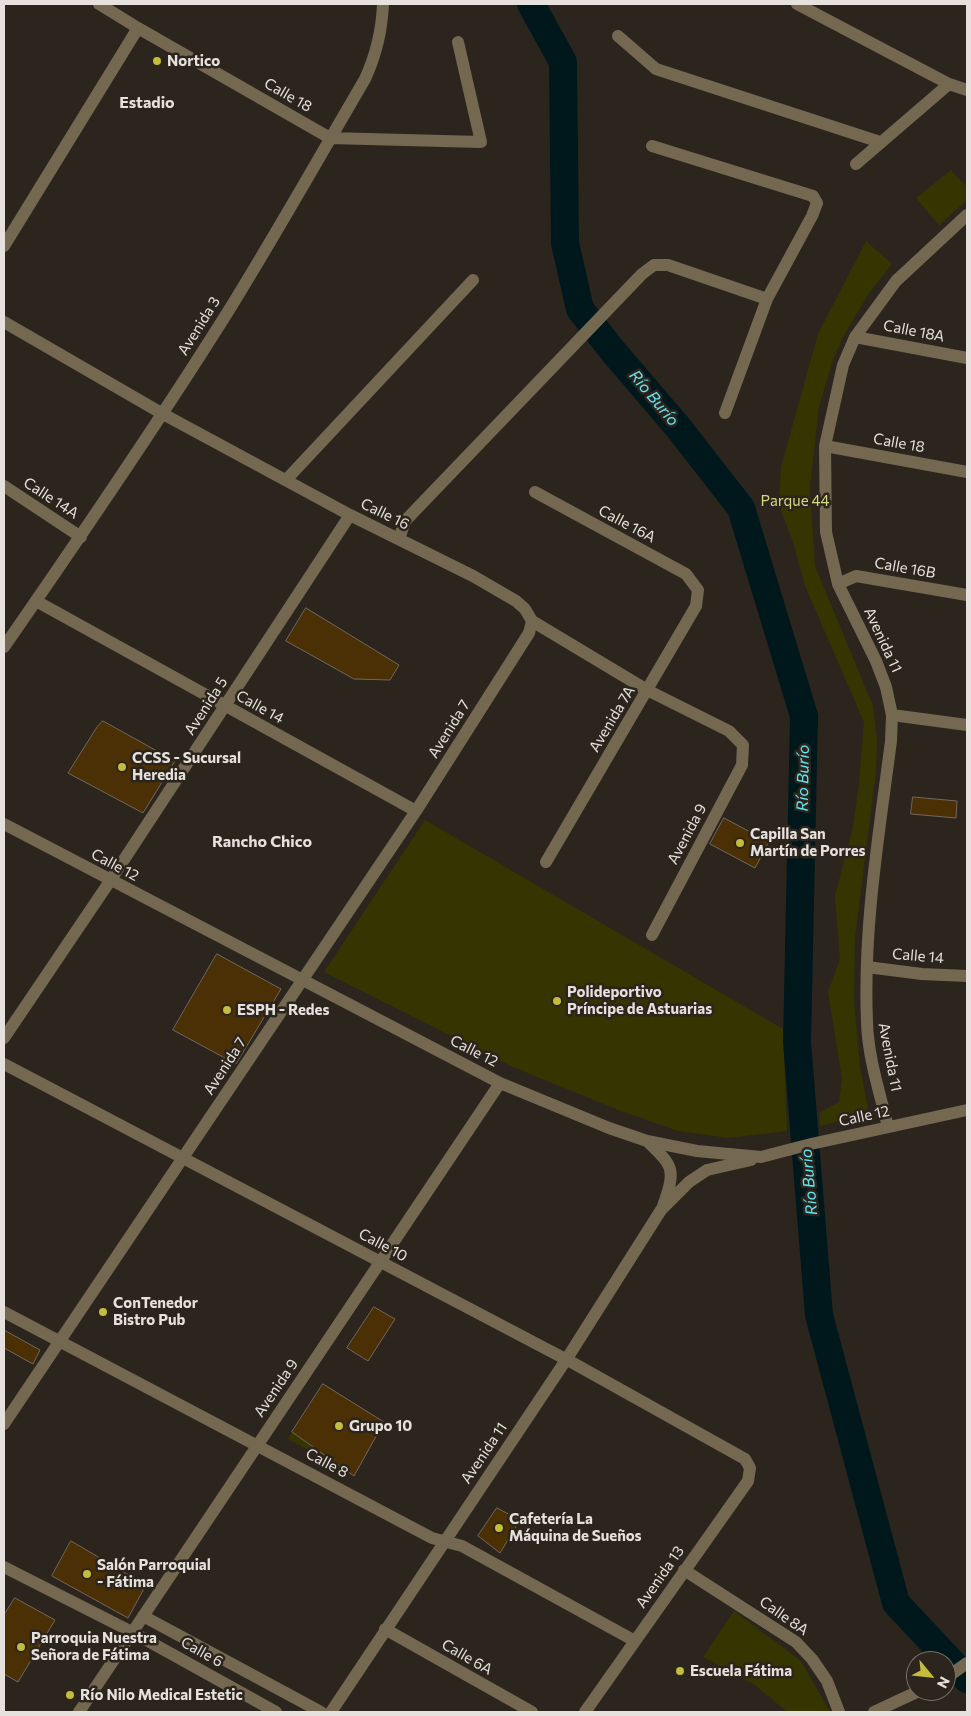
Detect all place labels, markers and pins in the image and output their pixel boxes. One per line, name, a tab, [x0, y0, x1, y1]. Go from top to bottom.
place label: Nortico	[167, 52, 220, 70]
marker: Nortico	[151, 55, 163, 67]
place label: CCSS - Sucursal Heredia	[132, 749, 241, 784]
marker: CCSS - Sucursal Heredia	[116, 761, 128, 773]
place label: Capilla San Martín de Porres	[750, 825, 866, 860]
marker: Capilla San Martín de Porres	[734, 837, 746, 849]
place label: Polideportivo Príncipe de Astuarias	[567, 983, 712, 1018]
marker: Polideportivo Príncipe de Astuarias	[551, 995, 563, 1007]
place label: ESPH - Redes	[237, 1001, 329, 1019]
marker: ESPH - Redes	[221, 1004, 233, 1016]
place label: ConTenedor Bistro Pub	[113, 1294, 198, 1329]
marker: ConTenedor Bistro Pub	[97, 1306, 109, 1318]
place label: Grupo 10	[349, 1417, 412, 1435]
marker: Grupo 10	[333, 1420, 345, 1432]
place label: Cafetería La Máquina de Sueños	[509, 1510, 642, 1545]
marker: Cafetería La Máquina de Sueños	[493, 1522, 505, 1534]
place label: Salón Parroquial - Fátima	[97, 1556, 211, 1591]
marker: Salón Parroquial - Fátima	[81, 1568, 93, 1580]
place label: Parroquia Nuestra Señora de Fátima	[31, 1629, 157, 1664]
marker: Parroquia Nuestra Señora de Fátima	[15, 1641, 27, 1653]
place label: Escuela Fátima	[690, 1662, 792, 1680]
marker: Escuela Fátima	[674, 1665, 686, 1677]
place label: Río Nilo Medical Estetic	[80, 1686, 243, 1704]
marker: Río Nilo Medical Estetic	[64, 1689, 76, 1701]

